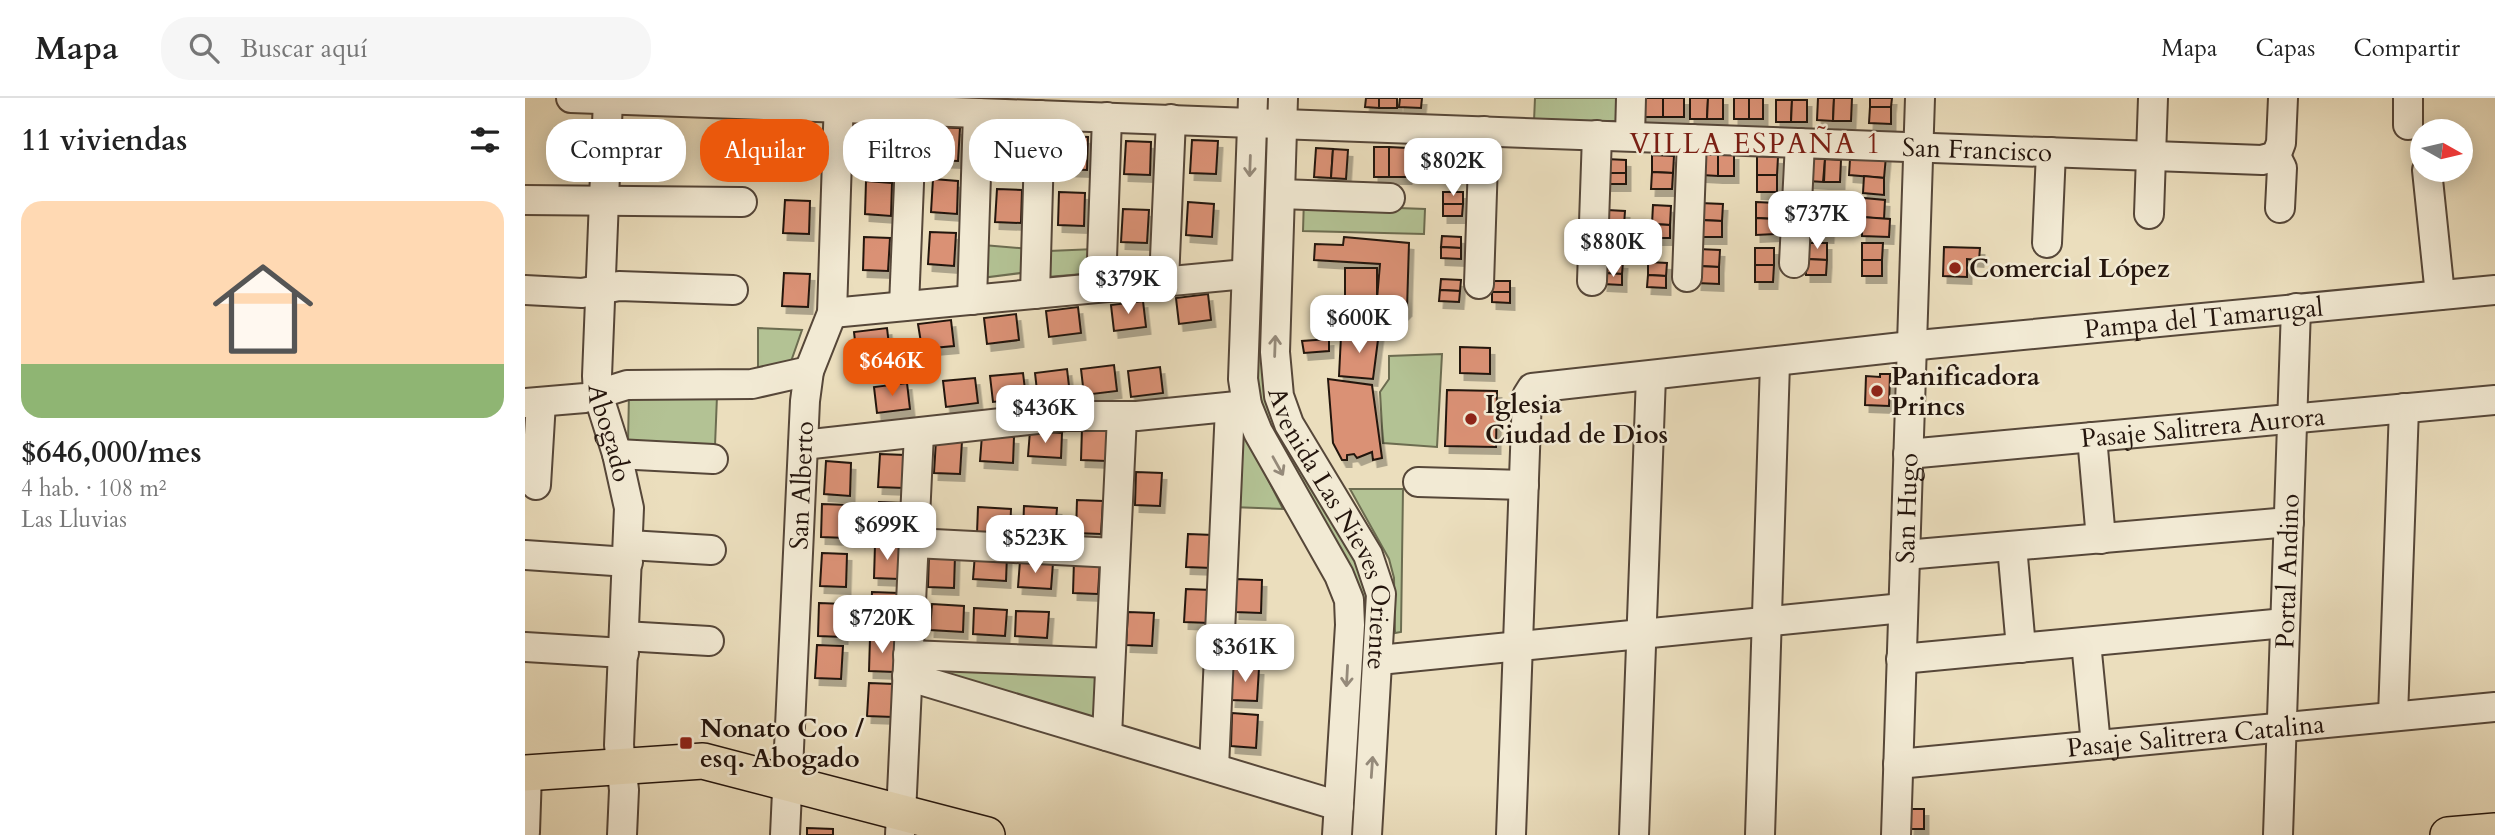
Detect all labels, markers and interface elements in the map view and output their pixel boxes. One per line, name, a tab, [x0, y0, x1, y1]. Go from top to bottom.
search box	[161, 17, 651, 80]
text: Mapa	[35, 26, 119, 71]
icon: search	[185, 29, 223, 67]
text: Buscar aquí	[241, 31, 368, 66]
text: Mapa	[2161, 32, 2217, 65]
text: Capas	[2255, 32, 2315, 65]
text: Compartir	[2353, 32, 2460, 65]
chip: Comprar	[546, 119, 686, 182]
chip: Alquilar	[700, 119, 829, 182]
chip: Filtros	[843, 119, 955, 182]
chip: Nuevo	[969, 119, 1087, 182]
north arrow	[2410, 119, 2473, 182]
map controls	[2410, 119, 2473, 182]
text: 11 viviendas	[21, 120, 187, 161]
icon: filters	[466, 121, 504, 159]
district label: VILLA ESPAÑA 1	[1630, 125, 1882, 163]
street label: San Francisco	[1901, 130, 2053, 170]
pin: $802K	[1404, 139, 1502, 198]
text: $802K	[1420, 145, 1486, 176]
one-way arrow	[1244, 154, 1257, 177]
pin: $737K	[1768, 192, 1866, 251]
text: $737K	[1784, 198, 1850, 229]
pin: $880K	[1564, 220, 1662, 279]
text: $880K	[1580, 226, 1646, 257]
icon: home	[200, 246, 326, 372]
place label: Comercial López	[1969, 251, 2170, 286]
pin: $379K	[1079, 256, 1177, 316]
marker: Comercial López	[1947, 260, 1963, 276]
text: $379K	[1095, 263, 1161, 294]
street label: Pampa del Tamarugal	[2083, 289, 2325, 347]
pin: $600K	[1310, 296, 1408, 355]
text: $600K	[1326, 302, 1392, 333]
one-way arrow	[1268, 335, 1282, 358]
pin: $646K	[843, 338, 941, 398]
text: $646K	[859, 345, 925, 376]
place label: Panificadora Princs	[1891, 359, 2040, 424]
street label: Avenida Las Nieves Oriente	[1259, 382, 1399, 671]
marker: Panificadora Princs	[1869, 383, 1885, 399]
street label: Abogado	[580, 384, 640, 485]
pin: $436K	[996, 386, 1094, 445]
place label: Iglesia Ciudad de Dios	[1485, 387, 1668, 452]
text: $436K	[1012, 392, 1078, 423]
street label: Pasaje Salitrera Aurora	[2079, 399, 2326, 456]
marker: Iglesia Ciudad de Dios	[1463, 411, 1479, 427]
street label: San Alberto	[781, 420, 822, 550]
text: $646,000/mes	[21, 432, 202, 473]
street label: San Hugo	[1888, 452, 1926, 564]
one-way arrow	[1271, 456, 1285, 476]
text: 4 hab. · 108 m²	[21, 473, 167, 504]
street label: Portal Andino	[2267, 493, 2308, 649]
pin: $699K	[838, 503, 936, 562]
text: Las Lluvias	[21, 504, 127, 535]
text: $699K	[854, 509, 920, 540]
pin: $523K	[986, 516, 1084, 575]
text: $523K	[1002, 522, 1068, 553]
pin: $720K	[833, 596, 931, 655]
text: $720K	[849, 602, 915, 633]
pin: $361K	[1196, 624, 1294, 684]
text: $361K	[1212, 631, 1278, 662]
one-way arrow	[1340, 664, 1353, 686]
street label: Pasaje Salitrera Catalina	[2065, 706, 2326, 766]
place label: Nonato Coo / esq. Abogado	[700, 711, 865, 776]
marker: Nonato Coo / esq. Abogado	[678, 735, 694, 751]
one-way arrow	[1365, 756, 1378, 779]

